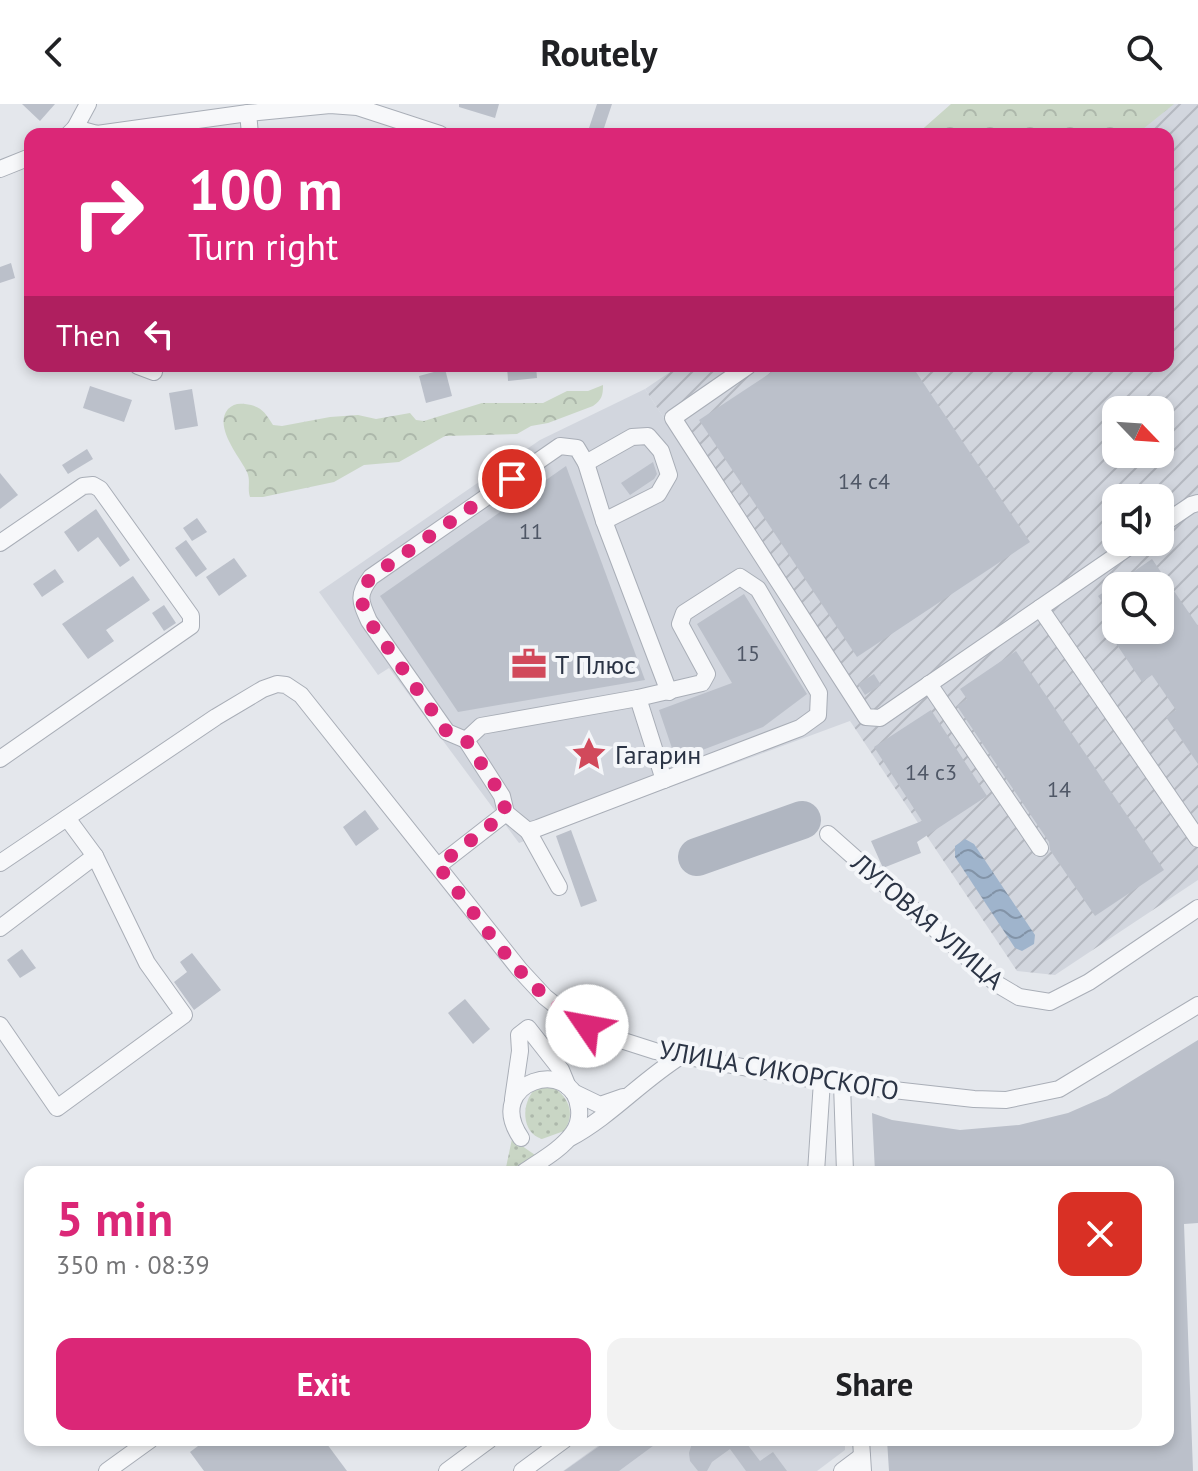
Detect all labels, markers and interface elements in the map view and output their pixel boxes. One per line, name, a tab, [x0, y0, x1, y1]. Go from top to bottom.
text: Routely	[540, 29, 658, 76]
icon: back	[32, 30, 76, 74]
icon: search	[1122, 30, 1166, 74]
text: 100 m	[188, 153, 343, 225]
icon: right	[56, 160, 160, 264]
text: Turn right	[188, 223, 338, 270]
icon: left	[137, 312, 181, 356]
text: Then	[56, 315, 121, 354]
north arrow	[1102, 396, 1174, 468]
map controls	[1102, 396, 1174, 644]
pin	[478, 445, 546, 513]
icon: arrive	[490, 457, 534, 501]
house number: 14 с4	[838, 467, 890, 495]
button: sound	[1102, 484, 1174, 556]
house number: 11	[519, 517, 543, 545]
button: search	[1102, 572, 1174, 644]
house number: 15	[736, 639, 760, 667]
office icon: Т Плюс	[510, 645, 548, 683]
place label: Т Плюс	[555, 648, 636, 681]
place icon: Гагарин	[570, 735, 608, 773]
place label: Гагарин	[615, 738, 701, 771]
house number: 14 с3	[905, 758, 957, 786]
house number: 14	[1047, 775, 1071, 803]
street label: ЛУГОВАЯ УЛИЦА	[844, 845, 1011, 996]
position arrow	[545, 984, 629, 1068]
street label: УЛИЦА СИКОРСКОГО	[657, 1033, 901, 1107]
text: 5 min	[56, 1187, 173, 1249]
button: close	[1058, 1192, 1142, 1276]
text: 350 m · 08:39	[56, 1248, 210, 1281]
button: Exit	[56, 1338, 591, 1430]
button: Share	[607, 1338, 1142, 1430]

